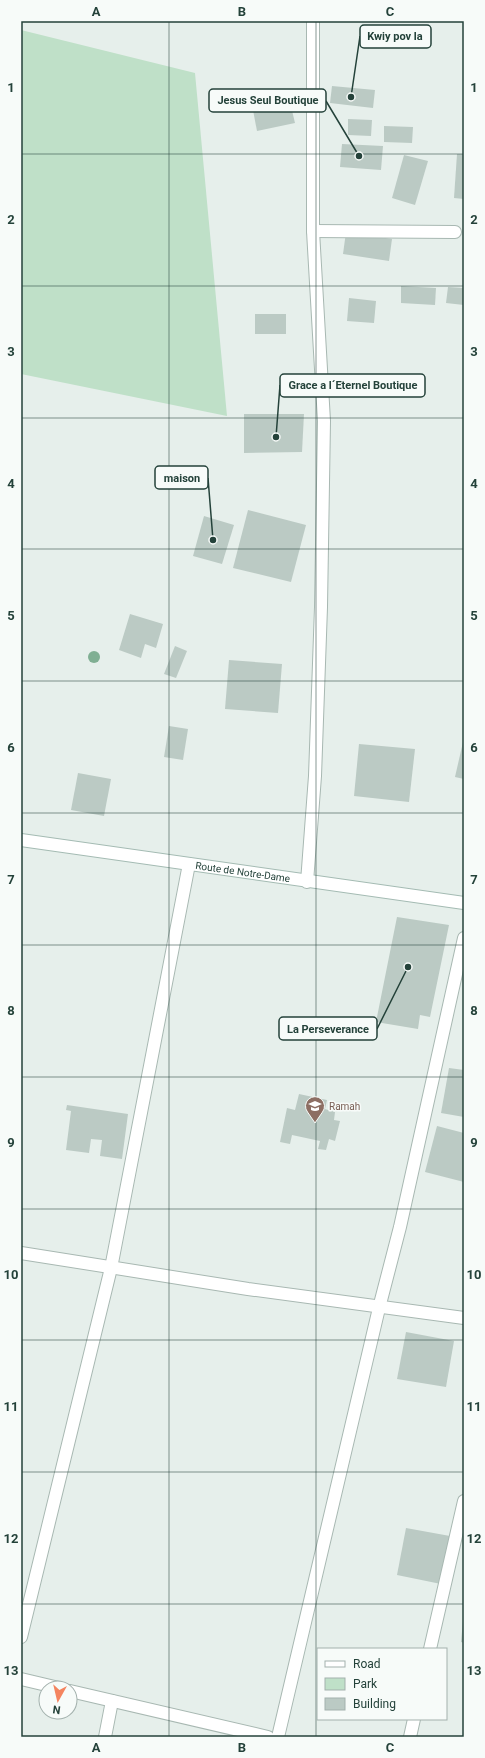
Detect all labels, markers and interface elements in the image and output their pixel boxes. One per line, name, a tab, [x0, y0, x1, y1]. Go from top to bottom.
text: A	[92, 4, 101, 19]
text: B	[238, 4, 246, 19]
text: C	[386, 4, 395, 19]
callout: Kwiy pov la	[360, 25, 431, 48]
text: Kwiy pov la	[367, 30, 423, 43]
text: 1	[7, 80, 15, 95]
text: 1	[470, 80, 478, 95]
callout: Jesus Seul Boutique	[209, 89, 326, 112]
text: Jesus Seul Boutique	[217, 94, 319, 107]
text: 2	[7, 212, 15, 227]
text: 2	[470, 212, 478, 227]
text: 3	[7, 344, 15, 359]
text: 3	[470, 344, 478, 359]
callout: Grace a l´Eternel Boutique	[280, 374, 425, 397]
text: Grace a l´Eternel Boutique	[289, 379, 417, 392]
callout: maison	[155, 466, 208, 489]
text: maison	[164, 472, 200, 485]
text: 4	[7, 476, 15, 491]
text: 4	[470, 476, 478, 491]
text: 5	[7, 608, 15, 623]
text: 5	[470, 608, 478, 623]
text: 6	[7, 740, 15, 755]
text: 6	[470, 740, 478, 755]
street label: Route de Notre-Dame	[195, 859, 291, 884]
text: 7	[7, 872, 15, 887]
text: 7	[470, 872, 478, 887]
text: 8	[7, 1003, 15, 1018]
text: 8	[470, 1003, 478, 1018]
callout: La Perseverance	[279, 1017, 377, 1040]
text: La Perseverance	[287, 1023, 369, 1036]
school or university icon: Ramah	[304, 1095, 326, 1123]
place label: Ramah	[329, 1101, 360, 1112]
text: 9	[7, 1135, 15, 1150]
text: 9	[470, 1135, 478, 1150]
text: 10	[4, 1267, 18, 1282]
text: 10	[467, 1267, 481, 1282]
text: 11	[4, 1399, 18, 1414]
text: 11	[467, 1399, 481, 1414]
text: 12	[4, 1531, 18, 1546]
text: 12	[467, 1531, 481, 1546]
legend	[317, 1648, 447, 1720]
text: Road	[353, 1657, 381, 1671]
text: 13	[4, 1663, 18, 1678]
text: 13	[467, 1663, 481, 1678]
text: Park	[353, 1677, 378, 1691]
north arrow	[38, 1680, 78, 1720]
text: Building	[353, 1697, 396, 1711]
text: N	[52, 1702, 61, 1716]
text: A	[92, 1740, 101, 1755]
text: B	[238, 1740, 246, 1755]
text: C	[386, 1740, 395, 1755]

